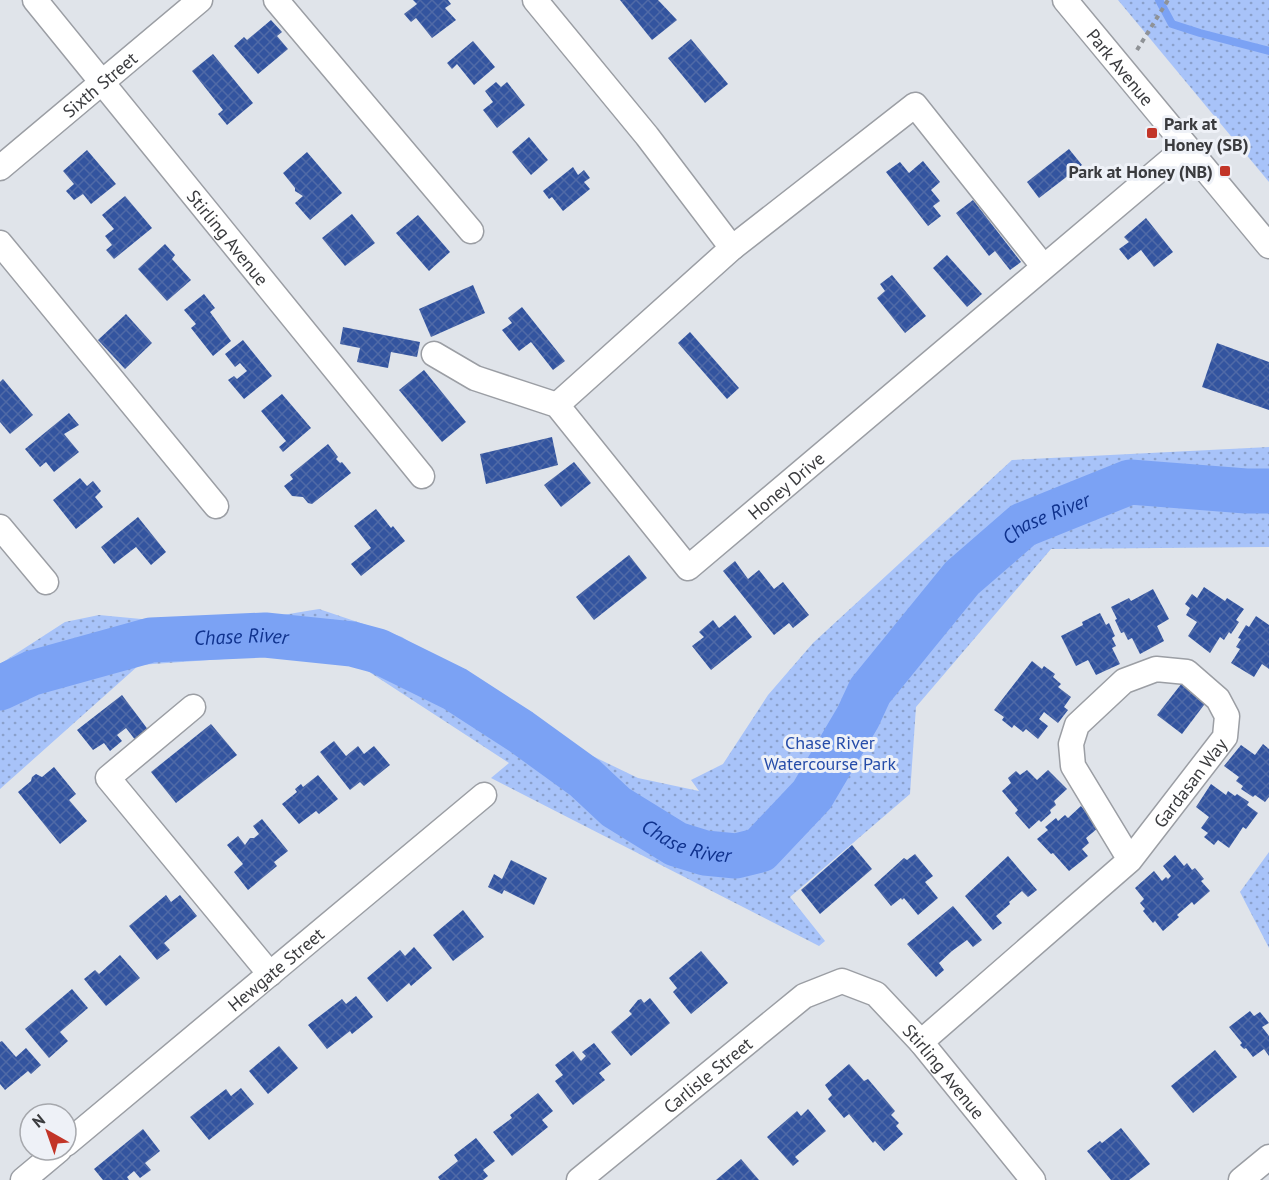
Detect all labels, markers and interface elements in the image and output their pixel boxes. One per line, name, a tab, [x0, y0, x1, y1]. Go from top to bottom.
street label: Park Avenue	[1082, 24, 1159, 110]
street label: Sixth Street	[58, 46, 142, 122]
place label: Park at Honey (SB)	[1164, 112, 1249, 156]
marker: Park at Honey (SB)	[1145, 126, 1159, 140]
place label: Park at Honey (NB)	[1069, 160, 1213, 183]
marker: Park at Honey (NB)	[1218, 164, 1232, 178]
street label: Stirling Avenue	[182, 185, 274, 290]
street label: Honey Drive	[743, 446, 829, 524]
water label: Chase River	[997, 486, 1095, 550]
water label: Chase River	[193, 622, 291, 651]
park label: Chase River Watercourse Park	[764, 731, 896, 775]
street label: Gardasan Way	[1148, 733, 1232, 832]
water label: Chase River	[637, 813, 734, 869]
street label: Hewgate Street	[223, 922, 328, 1016]
street label: Stirling Avenue	[898, 1019, 990, 1124]
street label: Carlisle Street	[658, 1032, 757, 1118]
north arrow	[18, 1102, 78, 1162]
text: N	[28, 1109, 49, 1132]

